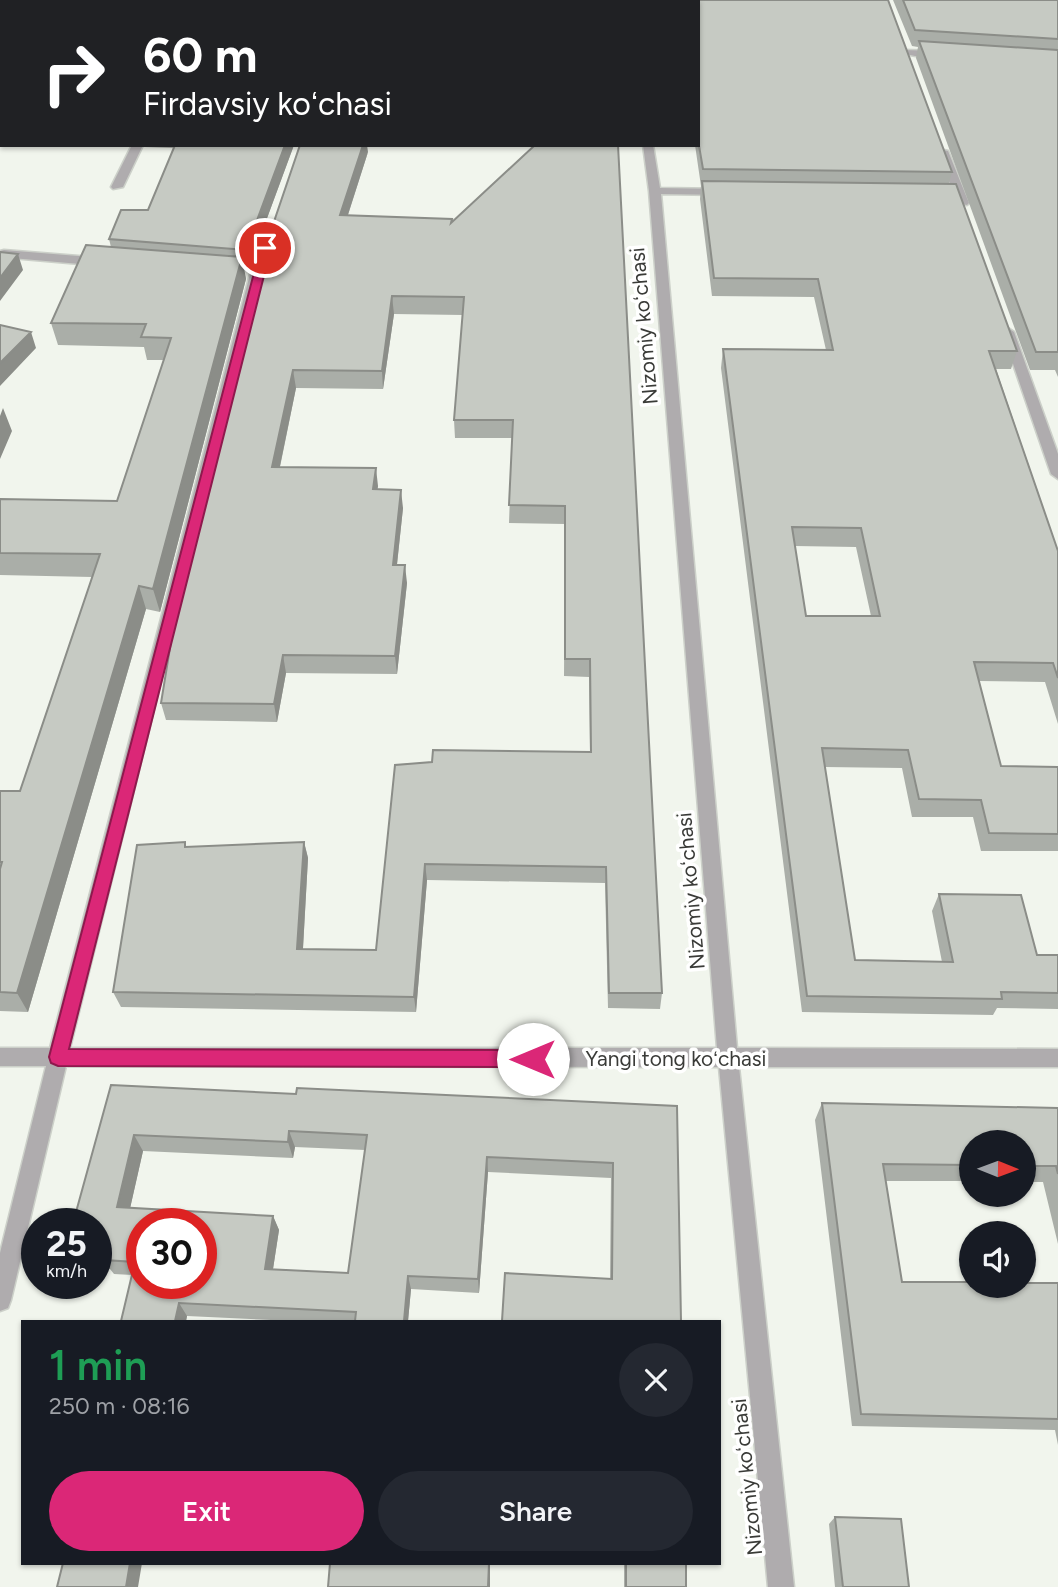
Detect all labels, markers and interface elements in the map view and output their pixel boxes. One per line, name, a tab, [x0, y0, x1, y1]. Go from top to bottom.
text: 60 m	[143, 25, 258, 84]
icon: right	[28, 28, 119, 119]
text: Firdavsiy koʻchasi	[143, 85, 392, 123]
pin	[235, 218, 295, 278]
icon: arrive	[246, 229, 284, 267]
street label: Nizomiy koʻchasi	[624, 246, 663, 406]
street label: Nizomiy koʻchasi	[671, 811, 710, 971]
position arrow	[496, 1022, 570, 1096]
street label: Yangi tong koʻchasi	[586, 1046, 766, 1071]
north arrow	[959, 1130, 1036, 1208]
map controls	[959, 1130, 1036, 1298]
speed limit sign: 30	[126, 1208, 217, 1299]
button: sound	[959, 1221, 1036, 1298]
text: 25	[46, 1223, 87, 1265]
text: km/h	[46, 1260, 87, 1282]
text: 1 min	[49, 1340, 147, 1391]
button: close	[619, 1343, 693, 1417]
text: 250 m · 08:16	[49, 1392, 189, 1420]
street label: Nizomiy koʻchasi	[726, 1397, 767, 1557]
button: Exit	[49, 1471, 364, 1551]
button: Share	[378, 1471, 693, 1551]

